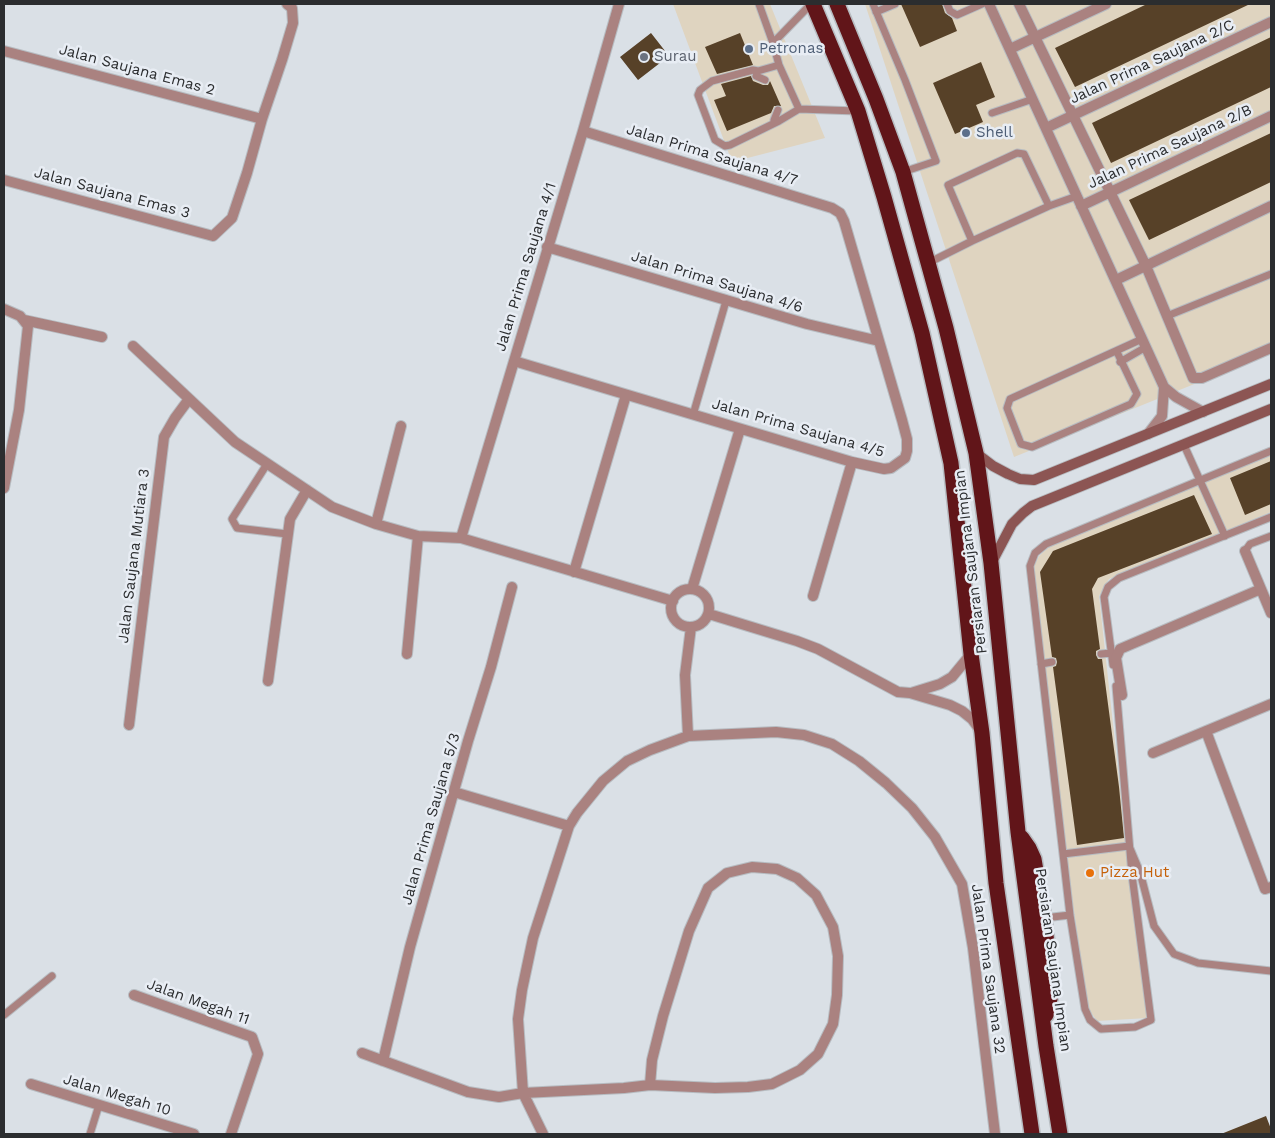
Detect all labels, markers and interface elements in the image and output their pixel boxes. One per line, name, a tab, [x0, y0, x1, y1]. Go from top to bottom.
street label: Jalan Prima Saujana 2/C	[1067, 16, 1237, 108]
street label: Jalan Saujana Emas 2	[57, 40, 217, 100]
place label: Petronas	[759, 40, 823, 58]
marker: Petronas	[743, 43, 755, 55]
place label: Surau	[654, 48, 696, 66]
marker: Surau	[638, 51, 650, 63]
street label: Jalan Prima Saujana 2/B	[1085, 101, 1255, 193]
street label: Jalan Prima Saujana 4/7	[624, 120, 800, 190]
place label: Shell	[976, 124, 1013, 142]
marker: Shell	[960, 127, 972, 139]
street label: Jalan Saujana Emas 3	[32, 163, 192, 223]
street label: Jalan Prima Saujana 4/1	[492, 180, 560, 354]
street label: Jalan Prima Saujana 4/6	[629, 247, 805, 317]
street label: Jalan Prima Saujana 4/5	[710, 395, 886, 461]
street label: Jalan Saujana Mutiara 3	[114, 468, 154, 644]
street label: Persiaran Saujana Impian	[951, 469, 991, 655]
street label: Jalan Prima Saujana 5/3	[398, 731, 464, 907]
place label: Pizza Hut	[1100, 864, 1169, 882]
street label: Persiaran Saujana Impian	[1031, 867, 1075, 1053]
marker: Pizza Hut	[1084, 867, 1096, 879]
street label: Jalan Prima Saujana 32	[967, 883, 1009, 1055]
street label: Jalan Megah 11	[144, 975, 252, 1029]
street label: Jalan Megah 10	[61, 1070, 173, 1120]

